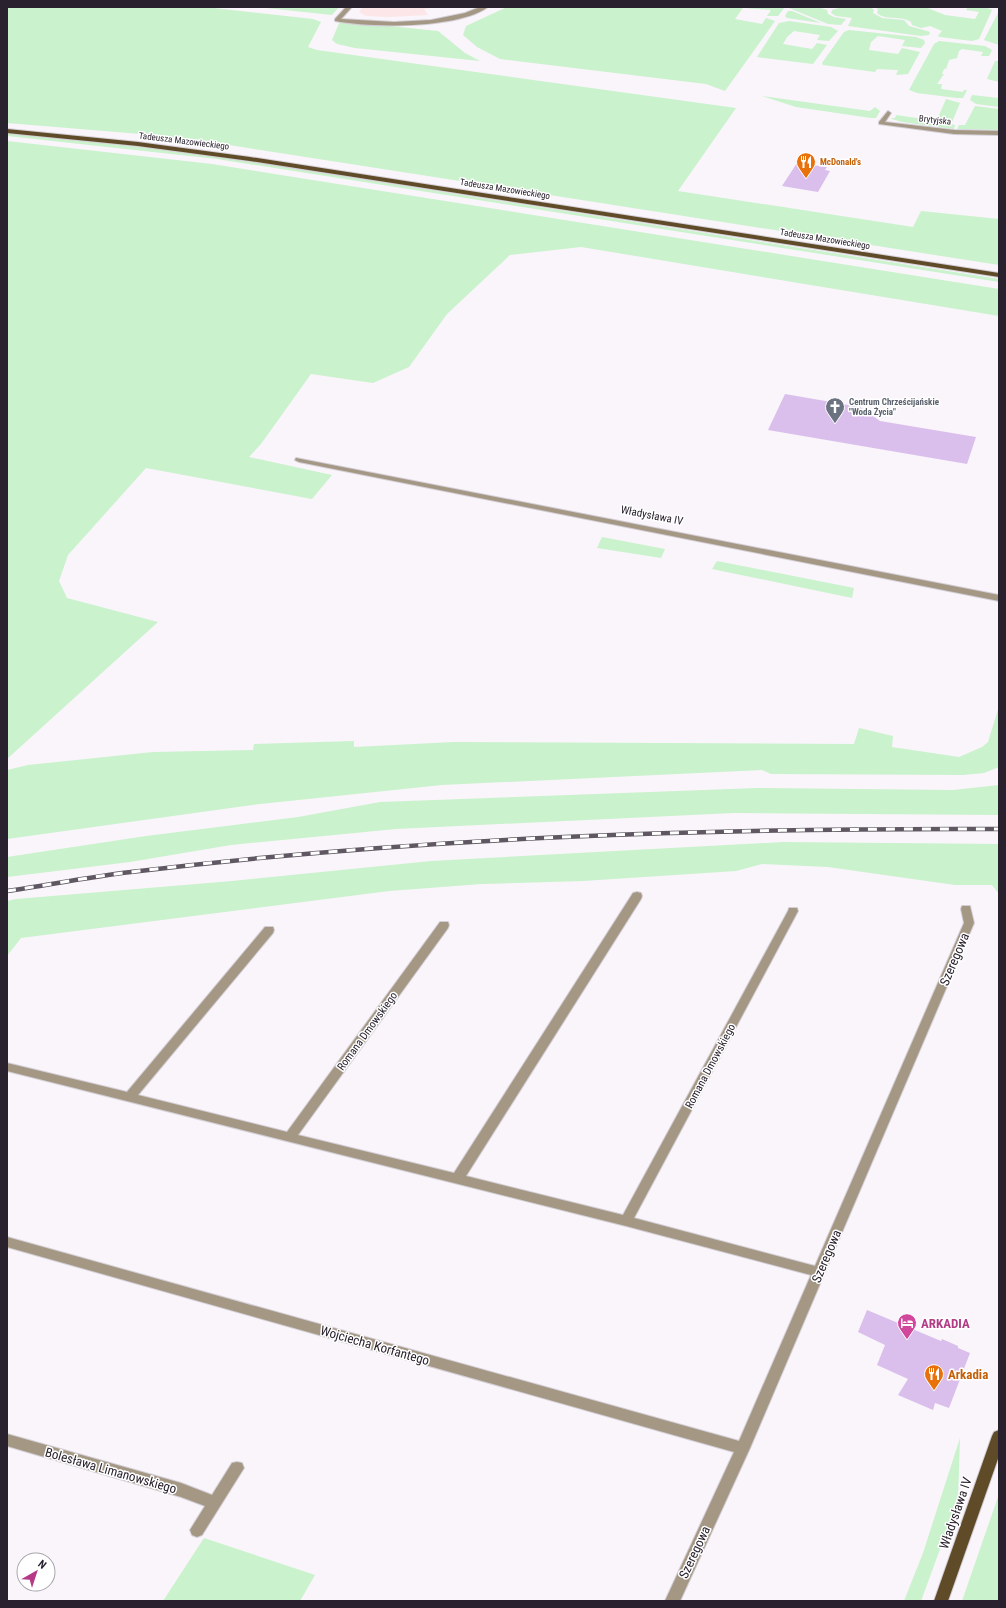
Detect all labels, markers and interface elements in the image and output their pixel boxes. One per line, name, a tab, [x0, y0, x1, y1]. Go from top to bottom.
street label: Brytyjska	[918, 113, 952, 127]
street label: Tadeusza Mazowieckiego	[138, 130, 230, 152]
restaurant icon: McDonald's	[795, 151, 817, 179]
place label: McDonald's	[820, 157, 861, 167]
street label: Tadeusza Mazowieckiego	[459, 177, 551, 201]
street label: Tadeusza Mazowieckiego	[779, 227, 871, 251]
church icon: Centrum Chrześcijańskie "Woda Życia"	[824, 396, 846, 424]
place label: Centrum Chrześcijańskie "Woda Życia"	[849, 397, 940, 417]
street label: Władysława IV	[620, 503, 684, 528]
street label: Szeregowa	[937, 930, 972, 988]
street label: Romana Dmowskiego	[335, 989, 401, 1073]
street label: Romana Dmowskiego	[683, 1021, 738, 1111]
street label: Szeregowa	[809, 1227, 844, 1285]
hotel icon: ARKADIA	[896, 1312, 918, 1340]
place label: ARKADIA	[921, 1316, 970, 1331]
street label: Wojciecha Korfantego	[319, 1323, 431, 1368]
restaurant icon: Arkadia	[923, 1363, 945, 1391]
place label: Arkadia	[948, 1367, 988, 1382]
street label: Bolesława Limanowskiego	[43, 1445, 178, 1496]
street label: Władysława IV	[936, 1475, 975, 1551]
street label: Szeregowa	[676, 1524, 713, 1581]
north arrow	[16, 1552, 56, 1592]
text: N	[35, 1557, 49, 1572]

